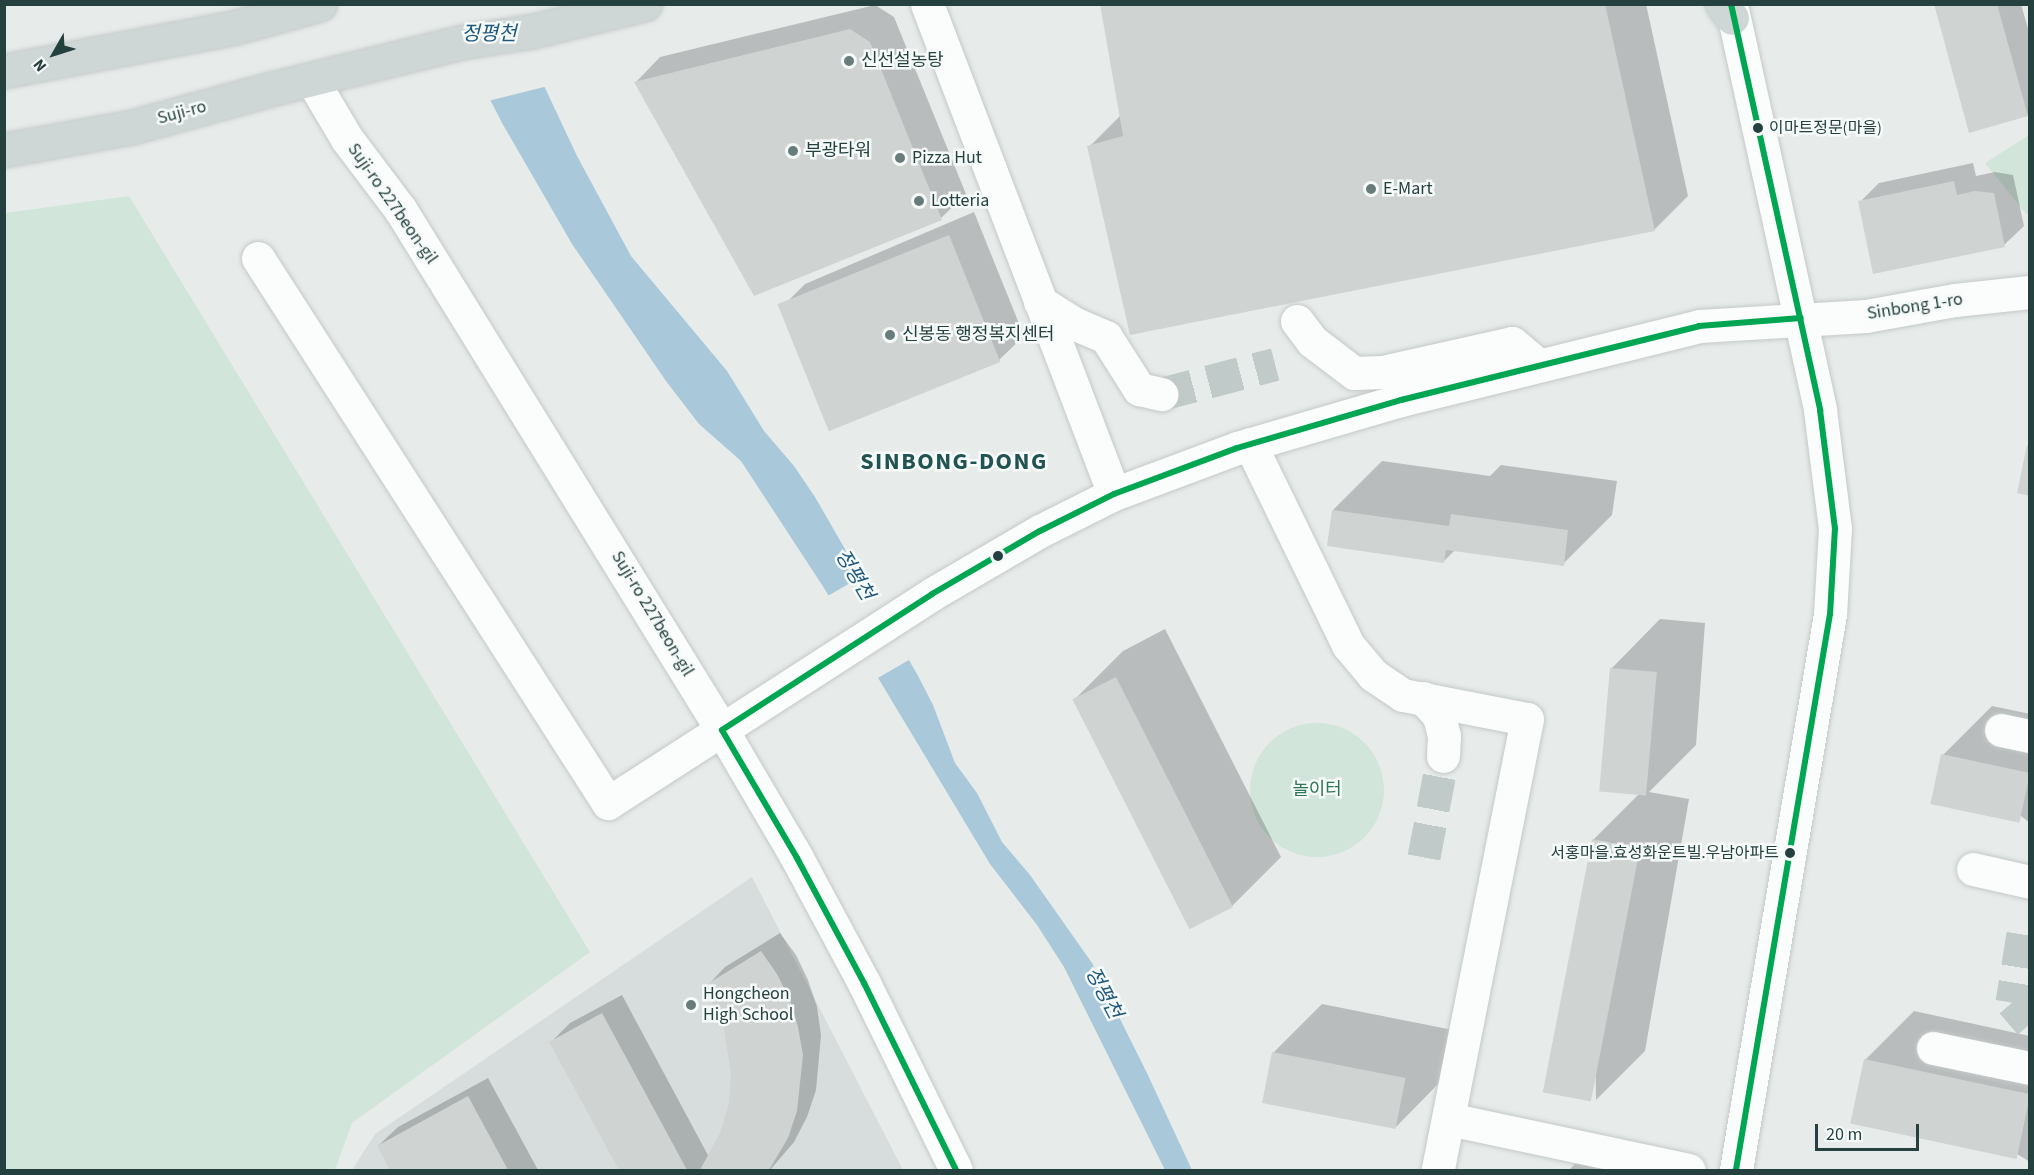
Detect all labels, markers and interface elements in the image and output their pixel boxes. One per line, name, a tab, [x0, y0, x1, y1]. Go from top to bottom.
water label: 정평천	[461, 22, 517, 46]
north arrow	[24, 24, 84, 84]
place label: 신선설농탕	[861, 50, 944, 72]
text: N	[28, 54, 52, 76]
marker: 신선설농탕	[842, 54, 856, 68]
street label: Suji-ro	[155, 96, 209, 130]
place label: 이마트정문(마을)	[1769, 118, 1882, 138]
marker: 이마트정문(마을)	[1752, 122, 1764, 134]
street label: Suji-ro 227beon-gil	[342, 140, 442, 268]
place label: 부광타워	[805, 140, 871, 162]
marker: 부광타워	[786, 144, 800, 158]
place label: Pizza Hut	[912, 147, 982, 169]
marker: Pizza Hut	[893, 151, 907, 165]
place label: E-Mart	[1383, 178, 1433, 200]
marker: E-Mart	[1364, 182, 1378, 196]
place label: Lotteria	[931, 190, 989, 212]
marker: Lotteria	[912, 194, 926, 208]
street label: Sinbong 1-ro	[1866, 289, 1964, 325]
place label: 신봉동 행정복지센터	[902, 324, 1055, 346]
marker: 신봉동 행정복지센터	[883, 328, 897, 342]
district label: SINBONG-DONG	[860, 448, 1048, 476]
water label: 정평천	[829, 545, 879, 605]
street label: Suji-ro 227beon-gil	[606, 547, 698, 681]
unlabelled marker	[992, 550, 1004, 562]
park label: 놀이터	[1292, 779, 1342, 801]
place label: 서홍마을.효성화운트빌.우남아파트	[1550, 843, 1779, 863]
marker: 서홍마을.효성화운트빌.우남아파트	[1784, 847, 1796, 859]
water label: 정평천	[1079, 963, 1127, 1023]
place label: Hongcheon High School	[703, 984, 793, 1026]
marker: Hongcheon High School	[684, 998, 698, 1012]
scale bar	[1818, 1112, 1922, 1150]
text: 20 m	[1826, 1122, 1862, 1147]

